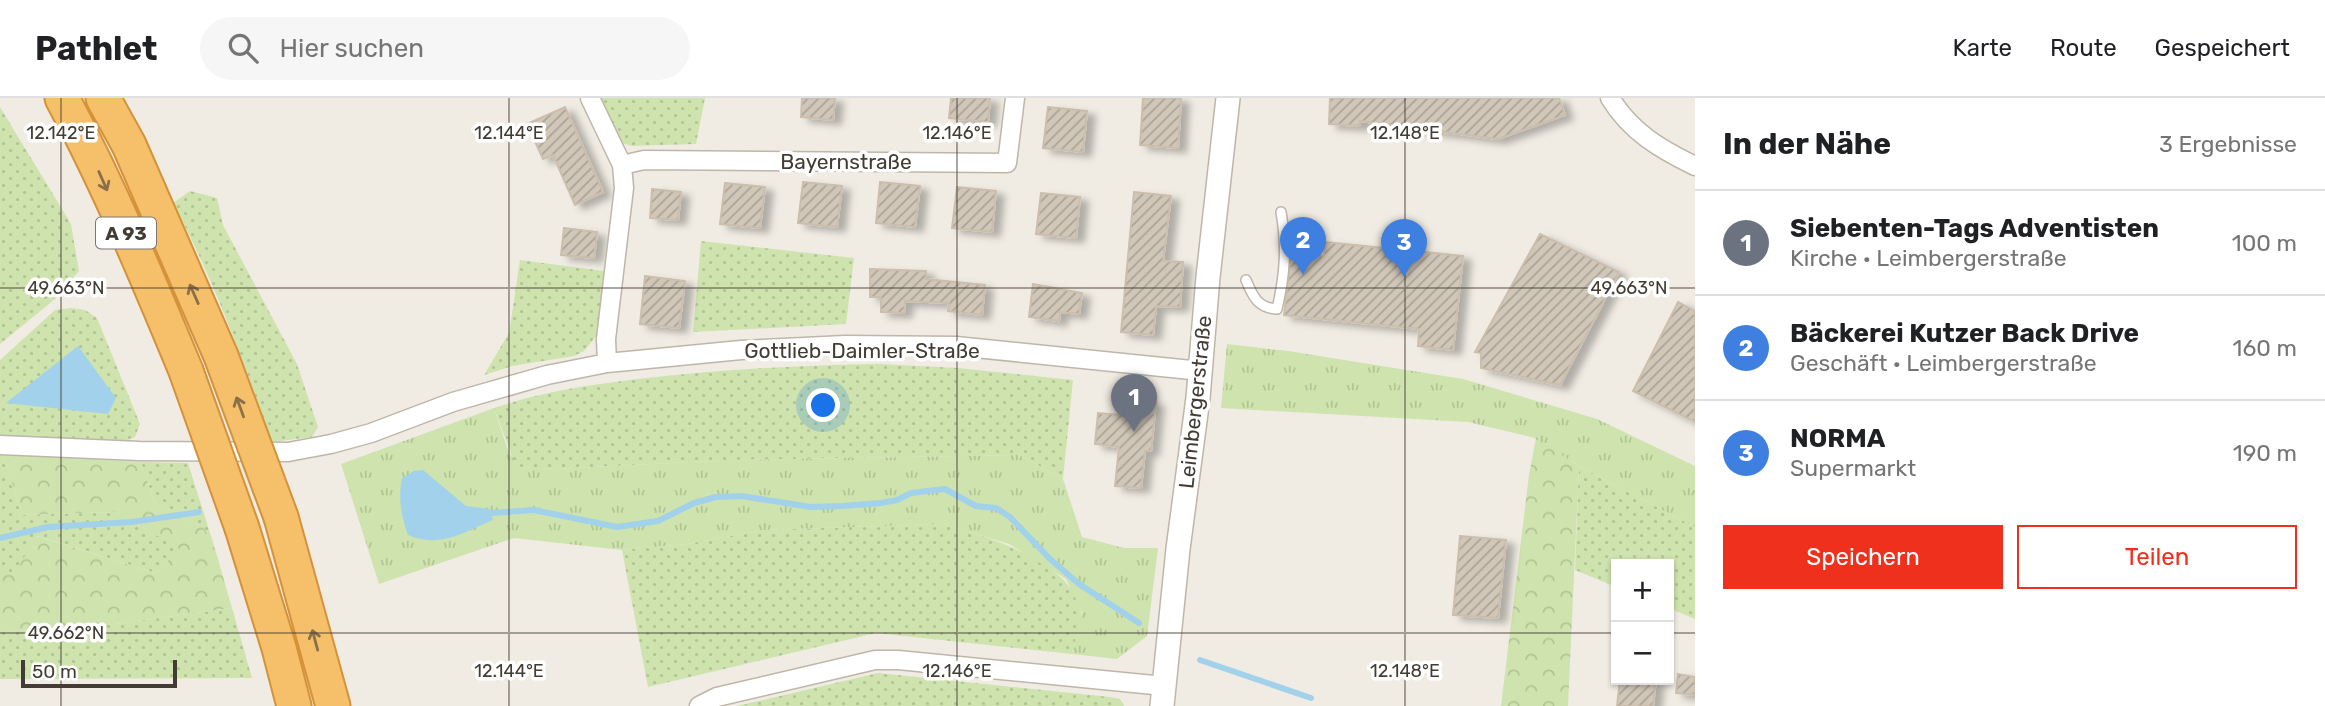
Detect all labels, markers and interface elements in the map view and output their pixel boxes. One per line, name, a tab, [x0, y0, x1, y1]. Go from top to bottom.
search box	[200, 17, 690, 80]
text: Pathlet	[35, 29, 158, 68]
icon: search	[224, 29, 262, 67]
text: Hier suchen	[280, 33, 424, 64]
text: Karte	[1953, 34, 2012, 62]
text: Route	[2050, 34, 2117, 62]
text: Gespeichert	[2155, 34, 2290, 62]
text: 12.142°E	[27, 122, 95, 144]
text: 12.144°E	[474, 122, 544, 144]
text: 12.146°E	[922, 122, 992, 144]
text: 12.148°E	[1370, 122, 1440, 144]
text: In der Nähe	[1723, 126, 1891, 162]
text: 3 Ergebnisse	[2159, 130, 2297, 158]
street label: Bayernstraße	[780, 149, 912, 174]
one-way arrow	[97, 170, 110, 192]
text: Siebenten-Tags Adventisten	[1790, 213, 2159, 244]
road number: A 93	[96, 217, 156, 248]
pin: 2	[1280, 217, 1326, 275]
pin: 3	[1381, 219, 1427, 277]
text: 1	[1740, 229, 1752, 257]
text: 100 m	[2232, 229, 2297, 257]
text: Kirche · Leimbergerstraße	[1790, 244, 2067, 272]
text: 49.663°N	[28, 277, 104, 299]
text: 49.663°N	[1591, 277, 1667, 299]
one-way arrow	[187, 283, 200, 305]
street label: Leimbergerstraße	[1173, 314, 1217, 490]
text: Bäckerei Kutzer Back Drive	[1790, 318, 2139, 349]
text: 2	[1739, 334, 1753, 362]
text: 160 m	[2233, 334, 2297, 362]
street label: Gottlieb-Daimler-Straße	[744, 338, 980, 363]
text: Geschäft · Leimbergerstraße	[1790, 349, 2097, 377]
pin: 1	[1111, 374, 1157, 432]
your location	[806, 388, 840, 422]
one-way arrow	[233, 397, 246, 419]
text: NORMA	[1790, 423, 1885, 454]
text: 3	[1738, 439, 1754, 467]
text: 190 m	[2233, 439, 2297, 467]
text: Supermarkt	[1790, 454, 1916, 482]
button: Speichern	[1723, 525, 2003, 589]
button: Teilen	[2017, 525, 2297, 589]
map controls	[1611, 559, 1674, 685]
button: +	[1611, 559, 1674, 622]
text: 49.662°N	[28, 622, 104, 644]
button: −	[1611, 622, 1674, 685]
one-way arrow	[308, 629, 321, 652]
scale bar	[21, 657, 177, 689]
text: 50 m	[32, 660, 77, 683]
text: 12.144°E	[474, 660, 544, 682]
text: 12.146°E	[922, 660, 992, 682]
text: 12.148°E	[1370, 660, 1440, 682]

